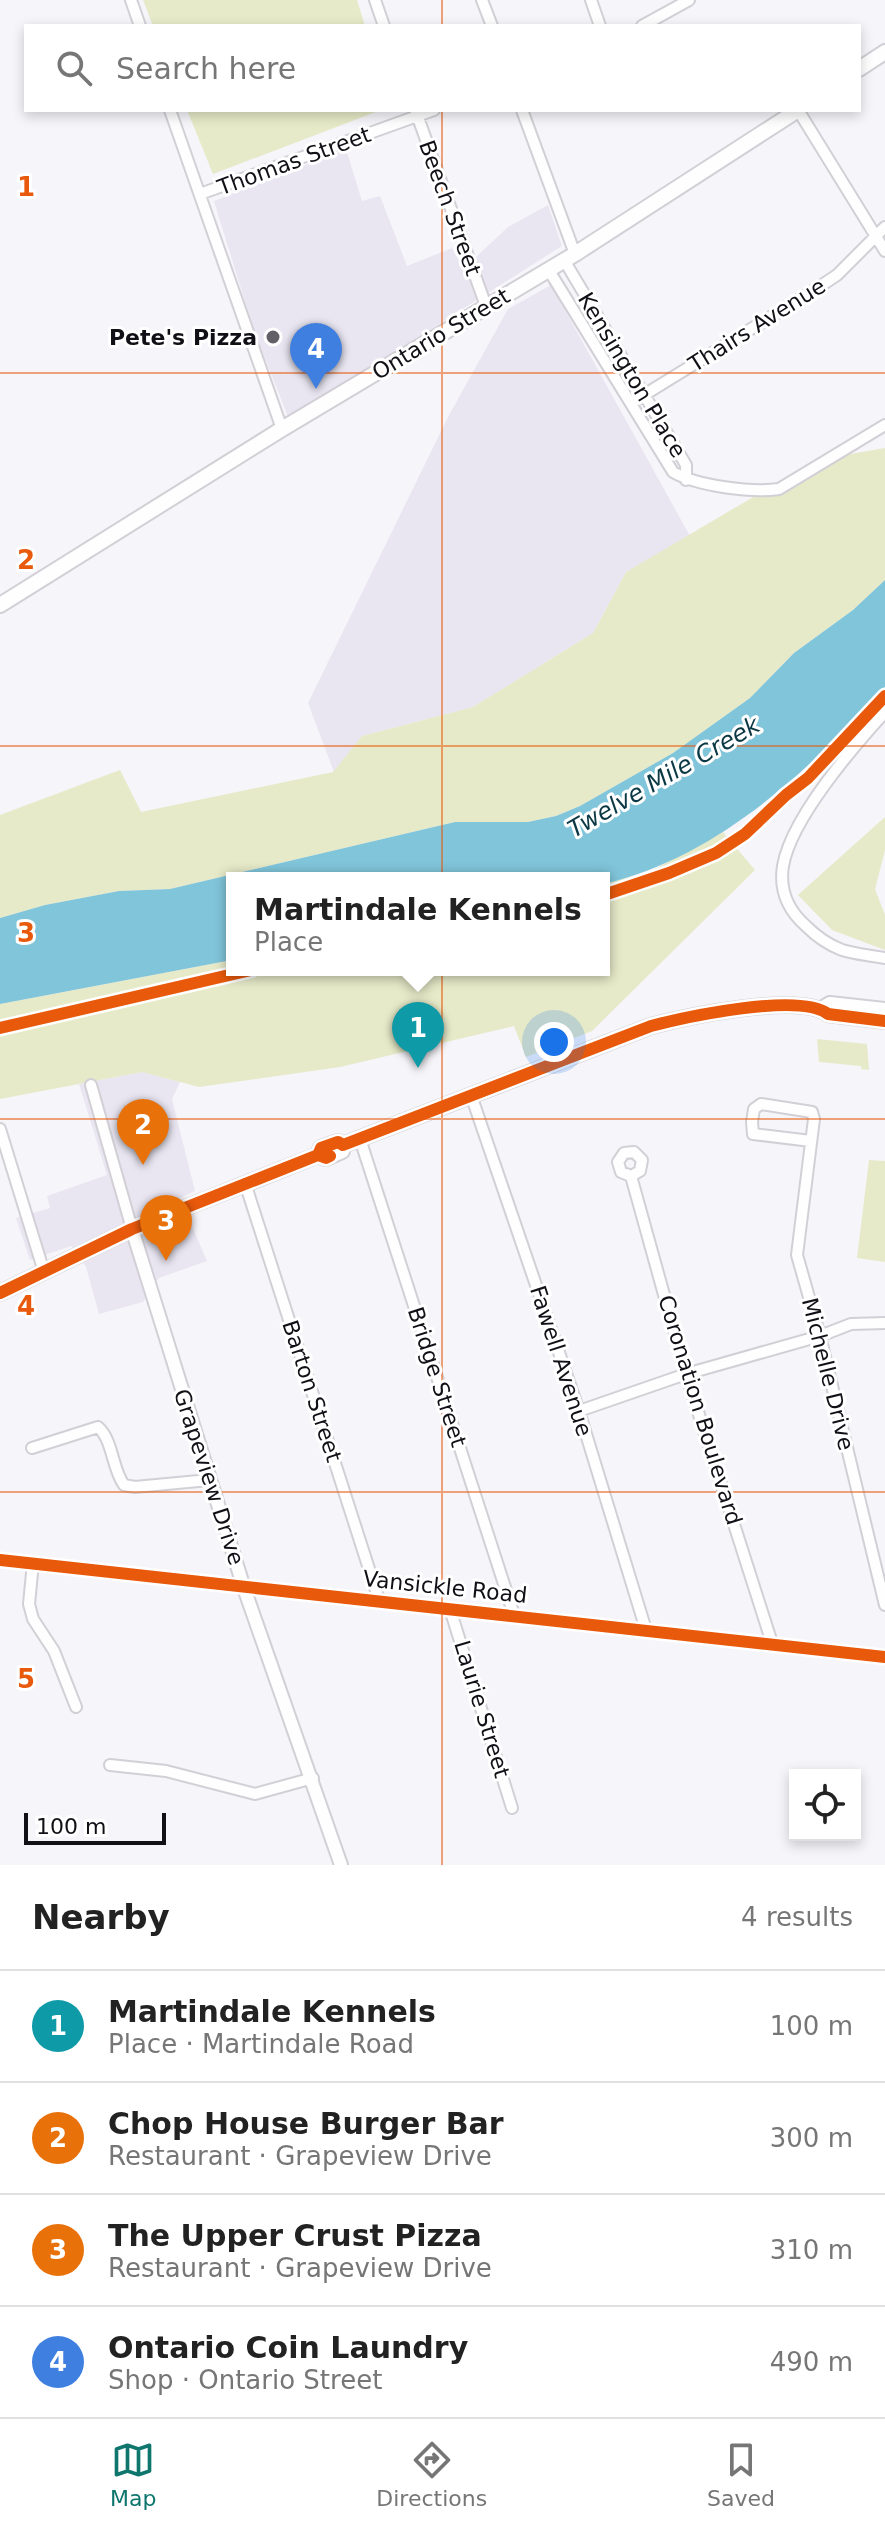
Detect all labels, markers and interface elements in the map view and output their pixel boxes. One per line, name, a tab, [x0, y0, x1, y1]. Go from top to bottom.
search box	[24, 24, 861, 112]
icon: search	[52, 46, 96, 90]
text: Search here	[116, 51, 296, 86]
street label: Thomas Street	[213, 122, 374, 201]
street label: Beech Street	[414, 137, 486, 279]
text: 1	[17, 172, 35, 202]
street label: Thairs Avenue	[683, 273, 830, 378]
street label: Ontario Street	[368, 283, 515, 385]
street label: Kensington Place	[573, 288, 691, 462]
pin: 4	[290, 323, 342, 389]
place label: Pete's Pizza	[109, 325, 257, 350]
marker: Pete's Pizza	[264, 328, 282, 346]
text: 2	[17, 545, 35, 575]
water label: Twelve Mile Creek	[563, 710, 766, 843]
popup	[226, 872, 610, 976]
text: Martindale Kennels	[254, 892, 582, 927]
text: 3	[17, 918, 35, 948]
text: Place	[254, 927, 323, 957]
pin: 1	[392, 1002, 444, 1068]
your location	[534, 1022, 574, 1062]
pin: 2	[117, 1099, 169, 1165]
pin: 3	[140, 1195, 192, 1261]
street label: Fawell Avenue	[525, 1283, 597, 1439]
text: 4	[17, 1291, 35, 1321]
street label: Coronation Boulevard	[653, 1292, 747, 1528]
street label: Michelle Drive	[797, 1295, 859, 1453]
street label: Bridge Street	[403, 1304, 471, 1450]
street label: Barton Street	[277, 1317, 347, 1465]
street label: Grapeview Drive	[169, 1386, 249, 1568]
street label: Vansickle Road	[362, 1566, 528, 1608]
street label: Laurie Street	[449, 1637, 515, 1781]
text: 5	[17, 1664, 35, 1694]
map controls	[789, 1769, 861, 1841]
button: locate	[789, 1769, 861, 1841]
scale bar	[24, 1809, 166, 1845]
text: 100 m	[36, 1814, 106, 1839]
text: Nearby	[32, 1897, 170, 1937]
text: 4 results	[741, 1902, 853, 1932]
text: Martindale Kennels	[108, 1994, 436, 2029]
text: 1	[49, 2011, 67, 2041]
text: 100 m	[770, 2011, 853, 2041]
text: Place · Martindale Road	[108, 2029, 414, 2059]
text: Chop House Burger Bar	[108, 2106, 504, 2141]
text: 2	[49, 2123, 67, 2153]
text: 300 m	[770, 2123, 853, 2153]
text: Restaurant · Grapeview Drive	[108, 2141, 492, 2171]
text: The Upper Crust Pizza	[108, 2218, 482, 2253]
text: 3	[49, 2235, 67, 2265]
text: 310 m	[770, 2235, 853, 2265]
text: Restaurant · Grapeview Drive	[108, 2253, 492, 2283]
text: Ontario Coin Laundry	[108, 2330, 468, 2365]
text: 4	[49, 2347, 67, 2377]
text: 490 m	[770, 2347, 853, 2377]
text: Shop · Ontario Street	[108, 2365, 382, 2395]
tab: Map	[110, 2438, 156, 2511]
tab: Directions	[376, 2438, 487, 2511]
tab: Saved	[707, 2438, 775, 2511]

